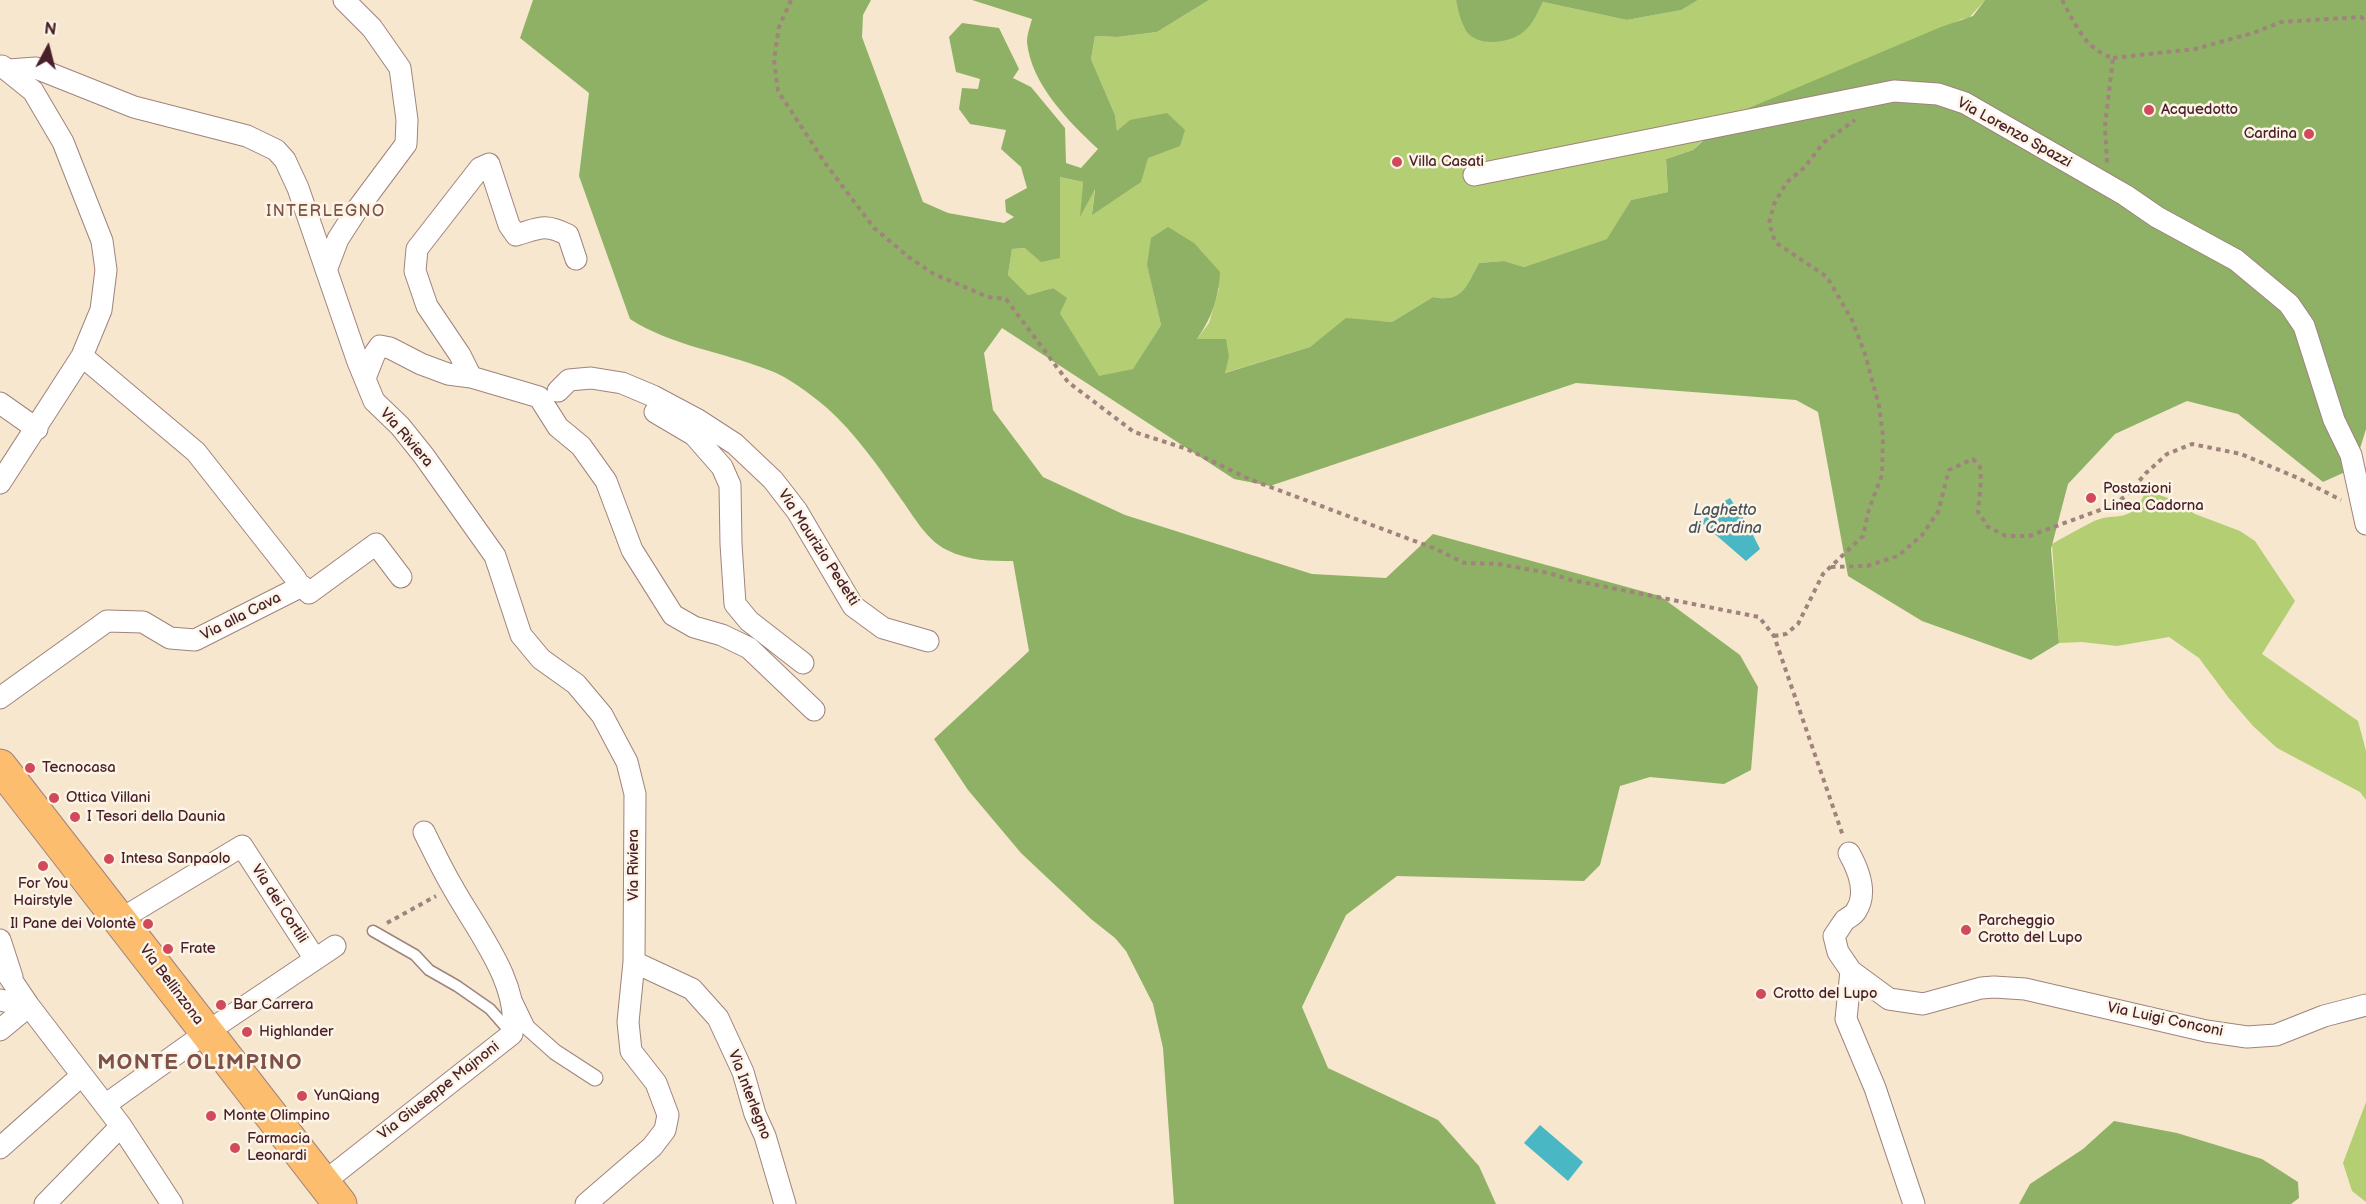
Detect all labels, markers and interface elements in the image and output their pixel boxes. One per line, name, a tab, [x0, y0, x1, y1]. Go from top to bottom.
north arrow	[18, 18, 78, 78]
text: N	[43, 19, 57, 40]
street label: Via Lorenzo Spazzi	[1954, 94, 2074, 172]
place label: Acquedotto	[2161, 101, 2238, 119]
marker: Acquedotto	[2142, 103, 2156, 117]
place label: Cardina	[2244, 125, 2297, 143]
marker: Cardina	[2302, 127, 2316, 141]
place label: Villa Casati	[1409, 153, 1484, 171]
marker: Villa Casati	[1390, 155, 1404, 169]
district label: INTERLEGNO	[266, 202, 386, 222]
street label: Via Riviera	[376, 405, 436, 471]
place label: Postazioni Linea Cadorna	[2103, 480, 2204, 515]
street label: Via Maurizio Pedetti	[774, 486, 862, 610]
marker: Postazioni Linea Cadorna	[2084, 491, 2098, 505]
water label: Laghetto di Cardina	[1688, 501, 1762, 539]
street label: Via alla Cava	[198, 589, 284, 645]
place label: Tecnocasa	[42, 759, 116, 777]
marker: Tecnocasa	[23, 761, 37, 775]
place label: Ottica Villani	[66, 789, 150, 807]
marker: Ottica Villani	[47, 791, 61, 805]
place label: I Tesori della Daunia	[87, 808, 226, 826]
marker: I Tesori della Daunia	[68, 810, 82, 824]
street label: Via Riviera	[625, 829, 643, 901]
place label: Intesa Sanpaolo	[121, 850, 231, 868]
marker: Intesa Sanpaolo	[102, 852, 116, 866]
marker: For You Hairstyle	[36, 859, 50, 873]
street label: Via dei Cortili	[247, 861, 311, 947]
place label: For You Hairstyle	[13, 875, 73, 910]
place label: Parcheggio Crotto del Lupo	[1978, 912, 2083, 947]
place label: Il Pane dei Volontè	[10, 915, 136, 933]
marker: Il Pane dei Volontè	[141, 917, 155, 931]
marker: Parcheggio Crotto del Lupo	[1959, 923, 1973, 937]
place label: Frate	[180, 940, 216, 958]
street label: Via Bellinzona	[135, 941, 207, 1029]
marker: Frate	[161, 942, 175, 956]
place label: Crotto del Lupo	[1773, 985, 1878, 1003]
marker: Crotto del Lupo	[1754, 987, 1768, 1001]
place label: Bar Carrera	[233, 996, 313, 1014]
marker: Bar Carrera	[214, 998, 228, 1012]
street label: Via Luigi Conconi	[2105, 999, 2225, 1041]
place label: Highlander	[259, 1023, 334, 1041]
marker: Highlander	[240, 1025, 254, 1039]
street label: Via Giuseppe Majnoni	[375, 1038, 503, 1144]
street label: Via Interlegno	[724, 1048, 774, 1142]
district label: MONTE OLIMPINO	[97, 1051, 303, 1077]
place label: YunQiang	[314, 1087, 380, 1105]
marker: YunQiang	[295, 1089, 309, 1103]
place label: Monte Olimpino	[223, 1107, 330, 1125]
marker: Monte Olimpino	[204, 1109, 218, 1123]
place label: Farmacia Leonardi	[247, 1130, 310, 1165]
marker: Farmacia Leonardi	[228, 1141, 242, 1155]

